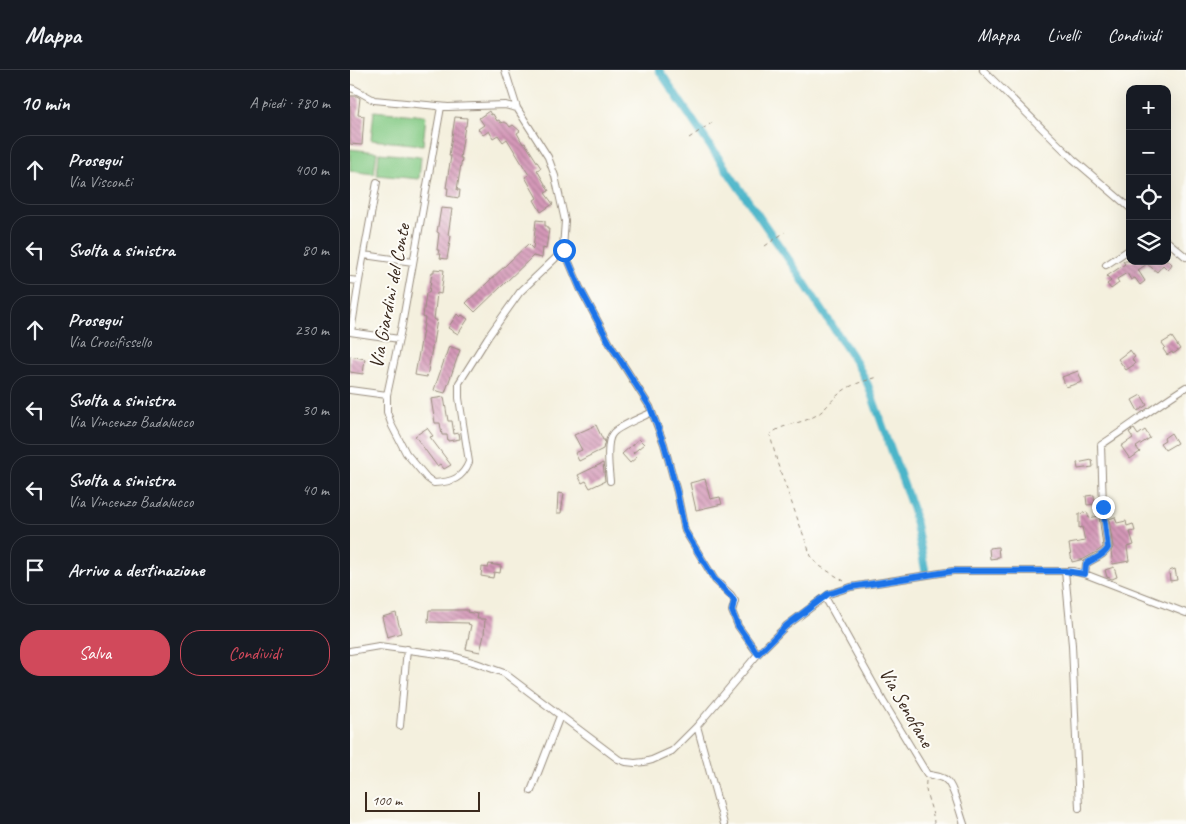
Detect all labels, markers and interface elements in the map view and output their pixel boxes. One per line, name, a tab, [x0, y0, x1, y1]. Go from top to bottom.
text: Mappa	[25, 20, 81, 50]
text: Mappa	[978, 24, 1019, 46]
text: Livelli	[1047, 24, 1080, 46]
text: Condividi	[1108, 24, 1161, 46]
map controls	[1126, 85, 1171, 265]
button: +	[1126, 85, 1171, 130]
text: 10 min	[20, 90, 70, 116]
text: A piedi · 780 m	[249, 93, 330, 113]
button: −	[1126, 130, 1171, 175]
text: Prosegui	[68, 148, 121, 172]
icon: ahead	[21, 156, 49, 184]
text: 400 m	[295, 160, 329, 180]
text: Via Visconti	[68, 172, 132, 192]
button: locate	[1126, 175, 1171, 220]
street label: Via Giardini del Conte	[363, 220, 416, 370]
button: layers	[1126, 220, 1171, 265]
icon: left	[21, 236, 49, 264]
text: Svolta a sinistra	[68, 238, 175, 262]
route start	[553, 239, 576, 262]
text: 80 m	[302, 240, 329, 260]
text: Prosegui	[68, 308, 121, 332]
icon: ahead	[21, 316, 49, 344]
text: 230 m	[295, 320, 329, 340]
text: Via Crocifissello	[68, 332, 151, 352]
text: Svolta a sinistra	[68, 388, 175, 412]
icon: left	[21, 396, 49, 424]
text: 30 m	[302, 400, 329, 420]
text: Via Vincenzo Badalucco	[68, 412, 193, 432]
text: Svolta a sinistra	[68, 468, 175, 492]
icon: left	[21, 476, 49, 504]
text: 40 m	[302, 480, 329, 500]
text: Via Vincenzo Badalucco	[68, 492, 193, 512]
route end	[1092, 496, 1115, 519]
icon: arrive	[21, 556, 49, 584]
text: Arrivo a destinazione	[68, 558, 204, 582]
button: Salva	[20, 630, 170, 676]
button: Condividi	[180, 630, 330, 676]
street label: Via Senofane	[874, 663, 940, 753]
scale bar	[365, 789, 480, 812]
text: 100 m	[372, 792, 402, 809]

